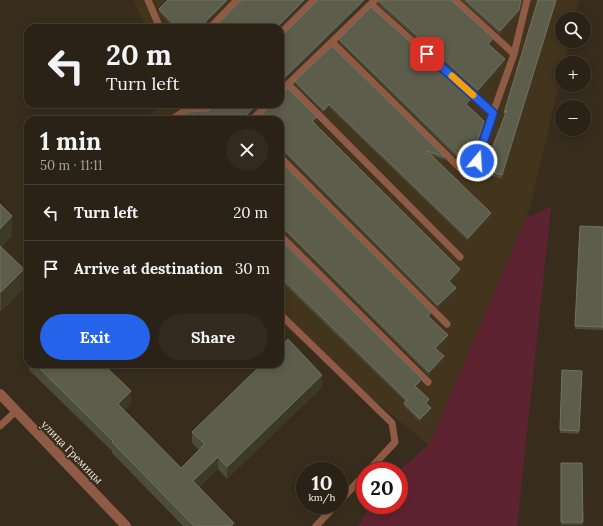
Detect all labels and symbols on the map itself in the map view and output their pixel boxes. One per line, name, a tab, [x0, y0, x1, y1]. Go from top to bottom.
pin	[410, 37, 444, 71]
position arrow	[456, 140, 498, 182]
street label: улица Гремицы	[38, 417, 106, 487]
speed limit sign: 20	[356, 462, 408, 514]

